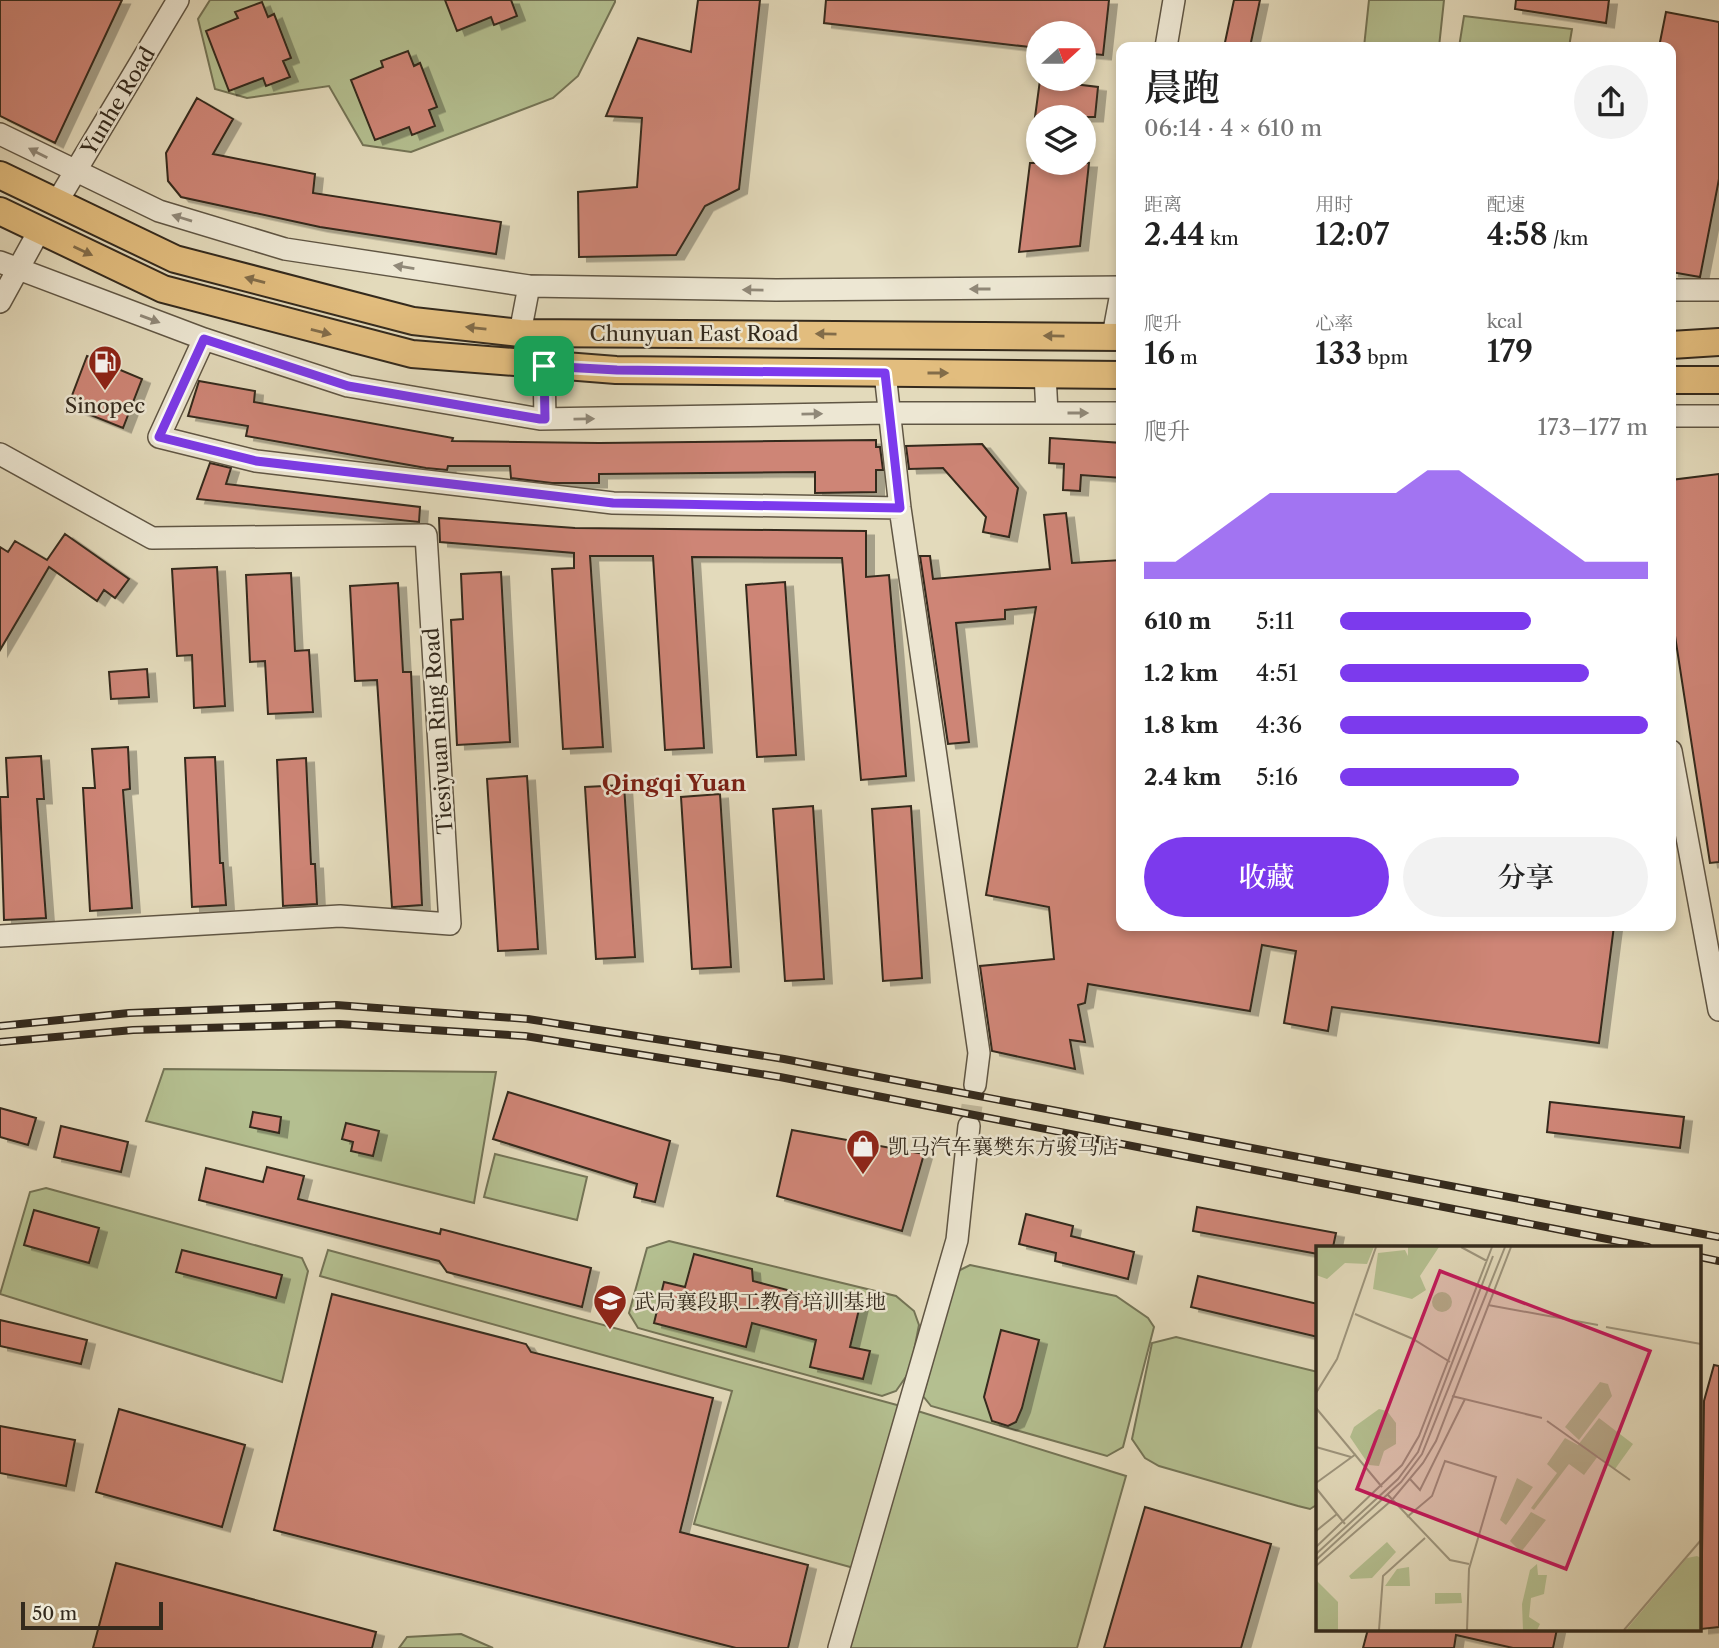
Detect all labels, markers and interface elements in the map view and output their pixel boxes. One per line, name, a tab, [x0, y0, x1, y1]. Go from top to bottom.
north arrow	[1026, 21, 1096, 91]
map controls	[1026, 21, 1096, 175]
street label: Yunhe Road	[75, 42, 160, 160]
text: 晨跑	[1144, 64, 1220, 111]
button: share	[1574, 65, 1648, 139]
button: layers	[1026, 105, 1096, 175]
text: 06:14 · 4 × 610 m	[1144, 114, 1322, 142]
one-way arrow	[28, 147, 48, 158]
text: 距离	[1144, 193, 1182, 216]
text: 用时	[1315, 193, 1353, 216]
text: 配速	[1487, 193, 1525, 216]
one-way arrow	[172, 212, 193, 222]
text: 2.44	[1144, 216, 1205, 253]
text: 12:07	[1315, 216, 1389, 253]
text: 4:58	[1487, 216, 1548, 253]
text: km	[1205, 227, 1239, 250]
text: /km	[1548, 227, 1588, 250]
one-way arrow	[73, 246, 94, 257]
one-way arrow	[393, 261, 415, 272]
one-way arrow	[244, 274, 265, 284]
one-way arrow	[969, 283, 991, 294]
one-way arrow	[741, 284, 763, 296]
text: kcal	[1487, 310, 1523, 333]
text: 爬升	[1144, 312, 1182, 335]
text: 心率	[1315, 312, 1353, 335]
one-way arrow	[140, 314, 161, 325]
street label: Chunyuan East Road	[590, 321, 799, 346]
one-way arrow	[465, 323, 487, 334]
one-way arrow	[310, 327, 332, 338]
one-way arrow	[815, 328, 837, 340]
one-way arrow	[1042, 330, 1064, 342]
text: 179	[1487, 333, 1533, 370]
text: 16	[1144, 335, 1175, 372]
text: 133	[1315, 335, 1362, 372]
pin	[514, 336, 574, 396]
fuel station icon: Sinopec	[86, 343, 124, 392]
text: m	[1175, 346, 1198, 369]
text: bpm	[1362, 346, 1408, 369]
icon: arrive	[525, 347, 563, 385]
one-way arrow	[927, 367, 949, 379]
place label: Sinopec	[65, 393, 145, 418]
one-way arrow	[1068, 407, 1090, 419]
one-way arrow	[801, 408, 823, 420]
one-way arrow	[573, 413, 595, 424]
text: 173–177 m	[1538, 413, 1648, 441]
text: 爬升	[1144, 417, 1190, 445]
text: 610 m	[1144, 607, 1211, 635]
text: 5:11	[1256, 607, 1294, 635]
street label: Tiesiyuan Ring Road	[418, 627, 458, 835]
text: 1.2 km	[1144, 659, 1218, 687]
text: 4:51	[1256, 659, 1298, 687]
text: 1.8 km	[1144, 711, 1219, 739]
text: 4:36	[1256, 711, 1302, 739]
text: 2.4 km	[1144, 763, 1221, 791]
text: 5:16	[1256, 763, 1298, 791]
district label: Qingqi Yuan	[602, 769, 747, 797]
button: 收藏	[1144, 837, 1389, 917]
button: 分享	[1403, 837, 1648, 917]
shop icon: 凯马汽车襄樊东方骏马店	[844, 1127, 882, 1176]
place label: 凯马汽车襄樊东方骏马店	[888, 1134, 1119, 1159]
inset map	[1316, 1246, 1702, 1630]
school or university icon: 武局襄段职工教育培训基地	[591, 1282, 629, 1331]
place label: 武局襄段职工教育培训基地	[634, 1289, 886, 1314]
scale bar	[21, 1599, 163, 1631]
text: 50 m	[32, 1602, 77, 1625]

